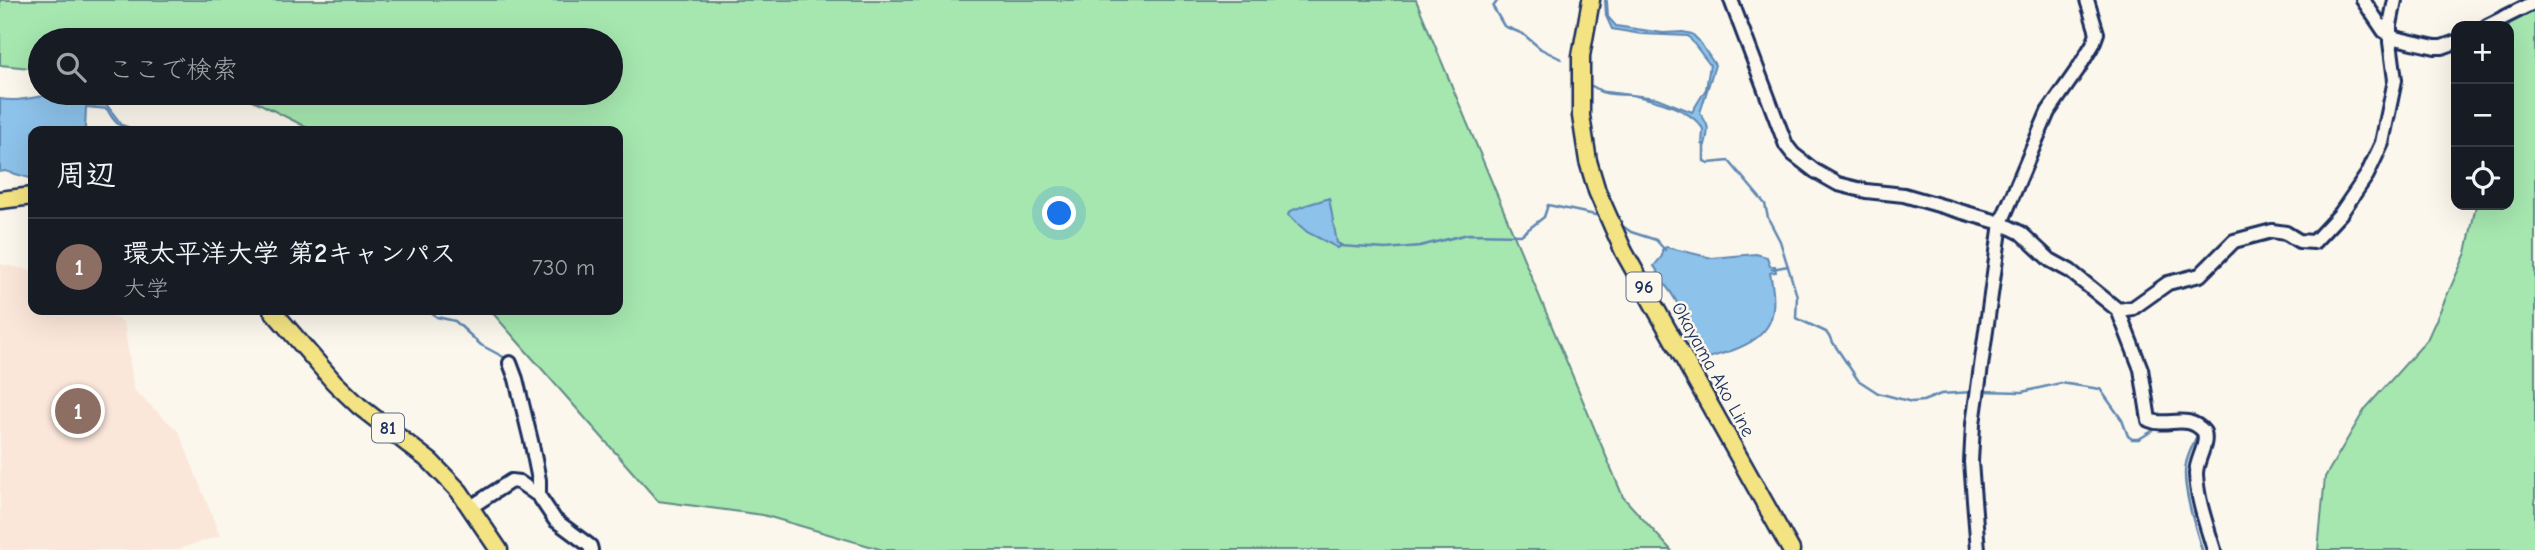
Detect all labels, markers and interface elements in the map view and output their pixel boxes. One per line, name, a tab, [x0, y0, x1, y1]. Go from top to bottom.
map controls	[2451, 21, 2514, 210]
button: +	[2451, 21, 2514, 84]
search box	[28, 28, 623, 105]
icon: search	[52, 48, 90, 86]
text: ここで検索	[108, 55, 238, 85]
button: −	[2451, 84, 2514, 147]
button: locate	[2451, 147, 2514, 210]
text: 周辺	[56, 158, 116, 193]
your location	[1042, 196, 1076, 230]
text: 環太平洋大学 第2キャンパス	[123, 239, 456, 269]
text: 1	[74, 254, 84, 281]
text: 730 m	[532, 254, 595, 281]
road number: 96	[1626, 272, 1662, 302]
text: 大学	[123, 275, 169, 302]
street label: Okayama Ako Line	[1667, 298, 1759, 441]
pin: 1	[55, 385, 101, 437]
road number: 81	[372, 414, 404, 442]

